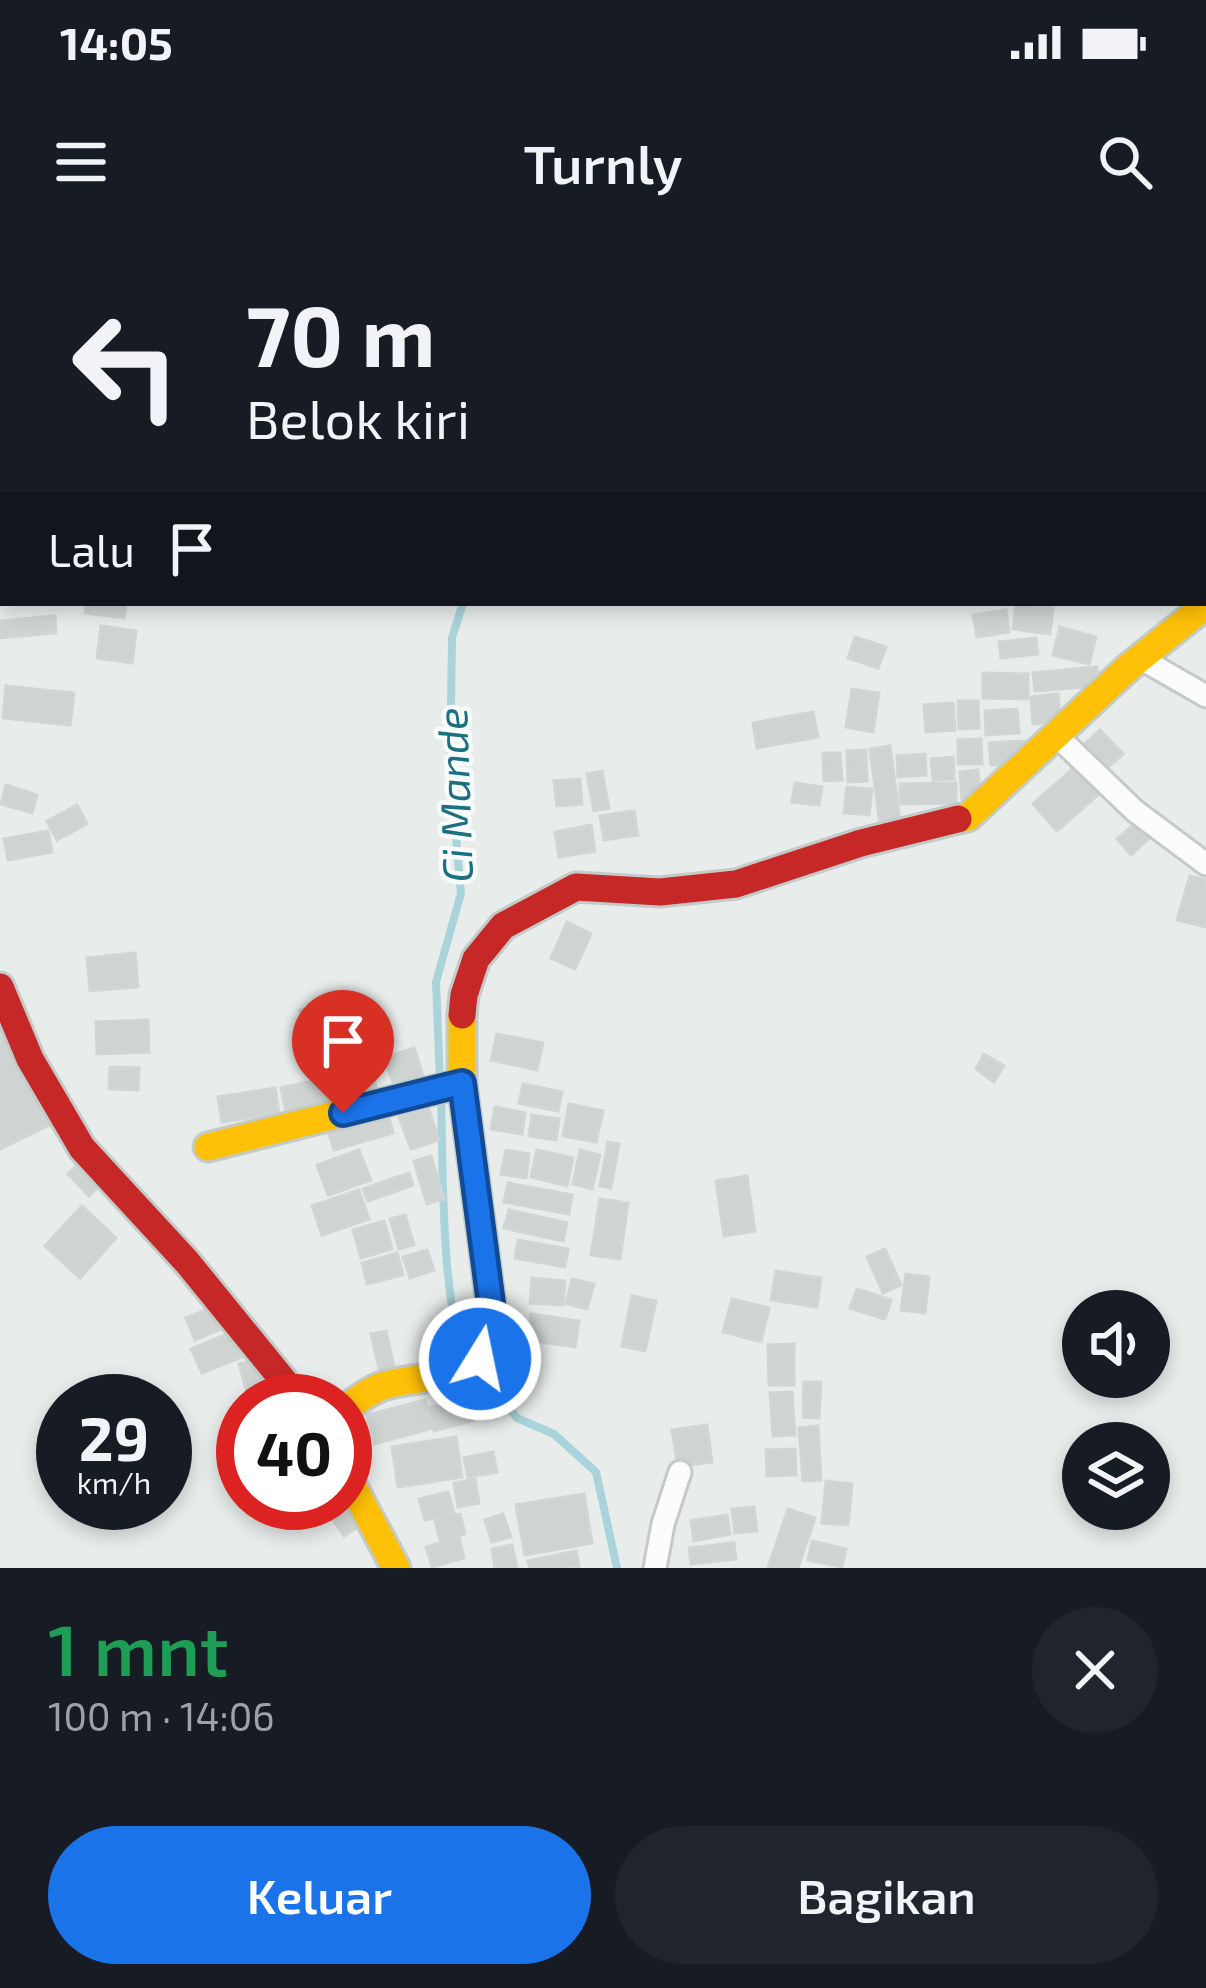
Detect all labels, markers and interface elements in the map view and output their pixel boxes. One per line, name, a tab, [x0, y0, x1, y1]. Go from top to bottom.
text: 14:05	[60, 15, 173, 69]
icon: menu	[48, 129, 114, 195]
icon: search	[1092, 129, 1158, 195]
text: Turnly	[524, 130, 682, 195]
text: 70 m	[246, 283, 436, 384]
icon: left	[48, 288, 204, 444]
text: Belok kiri	[246, 385, 470, 450]
icon: arrive	[159, 516, 225, 582]
text: Lalu	[48, 522, 135, 576]
water label: Ci Mande	[425, 707, 481, 883]
pin	[292, 990, 394, 1113]
icon: arrive	[310, 1008, 376, 1074]
map controls	[1062, 1290, 1170, 1530]
button: sound	[1062, 1290, 1170, 1398]
position arrow	[417, 1296, 543, 1422]
speed limit sign: 40	[216, 1374, 372, 1530]
text: 29	[79, 1401, 149, 1473]
button: layers	[1062, 1422, 1170, 1530]
text: km/h	[77, 1464, 151, 1500]
text: 1 mnt	[48, 1604, 228, 1690]
button: close	[1032, 1607, 1158, 1733]
text: 100 m · 14:06	[48, 1692, 275, 1739]
button: Keluar	[48, 1826, 591, 1964]
button: Bagikan	[615, 1826, 1158, 1964]

